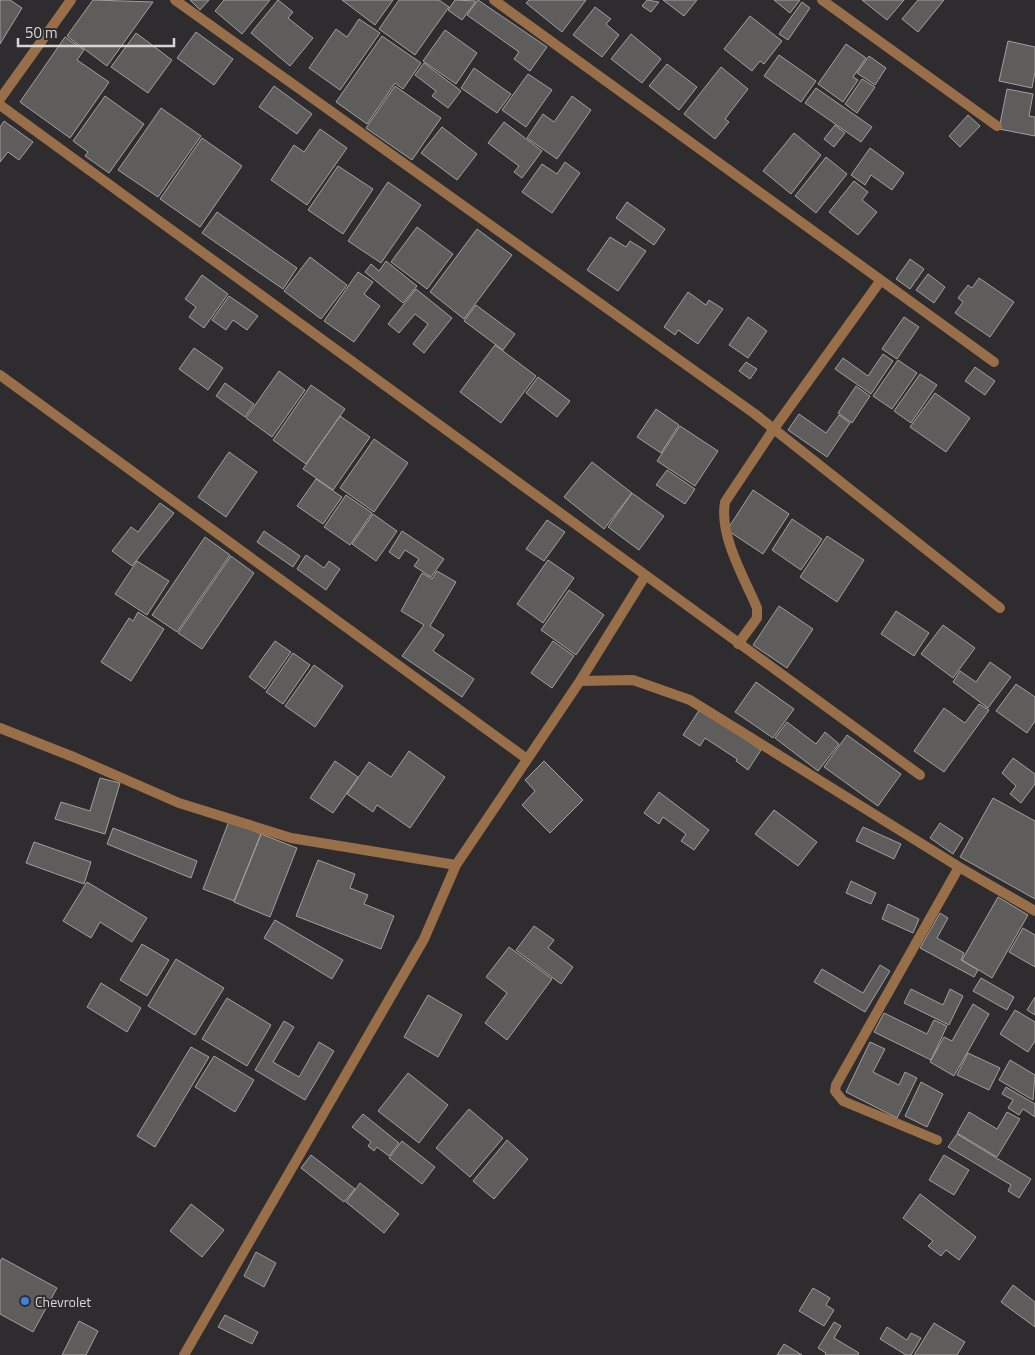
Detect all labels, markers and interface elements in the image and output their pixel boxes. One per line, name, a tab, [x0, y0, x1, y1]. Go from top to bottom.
scale bar	[18, 15, 174, 47]
text: 50 m	[25, 21, 58, 44]
place label: Chevrolet	[35, 1291, 91, 1312]
marker: Chevrolet	[19, 1295, 31, 1307]

